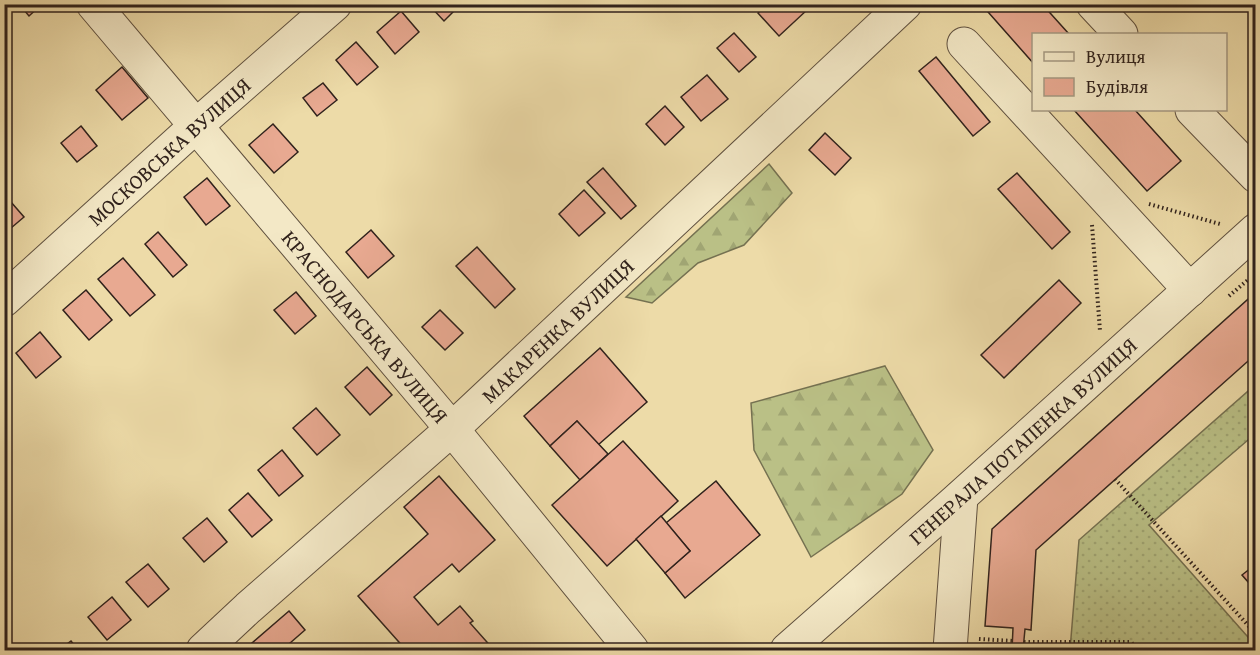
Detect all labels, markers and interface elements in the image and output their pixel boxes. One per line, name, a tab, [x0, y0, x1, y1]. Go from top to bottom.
legend	[1032, 33, 1227, 111]
text: Вулиця	[1086, 43, 1145, 70]
street label: МОСКОВСЬКА ВУЛИЦЯ	[80, 70, 257, 233]
text: Будівля	[1086, 73, 1148, 100]
street label: КРАСНОДАРСЬКА ВУЛИЦЯ	[275, 223, 456, 430]
street label: МАКАРЕНКА ВУЛИЦЯ	[474, 251, 640, 410]
street label: ГЕНЕРАЛА ПОТАПЕНКА ВУЛИЦЯ	[901, 330, 1143, 552]

